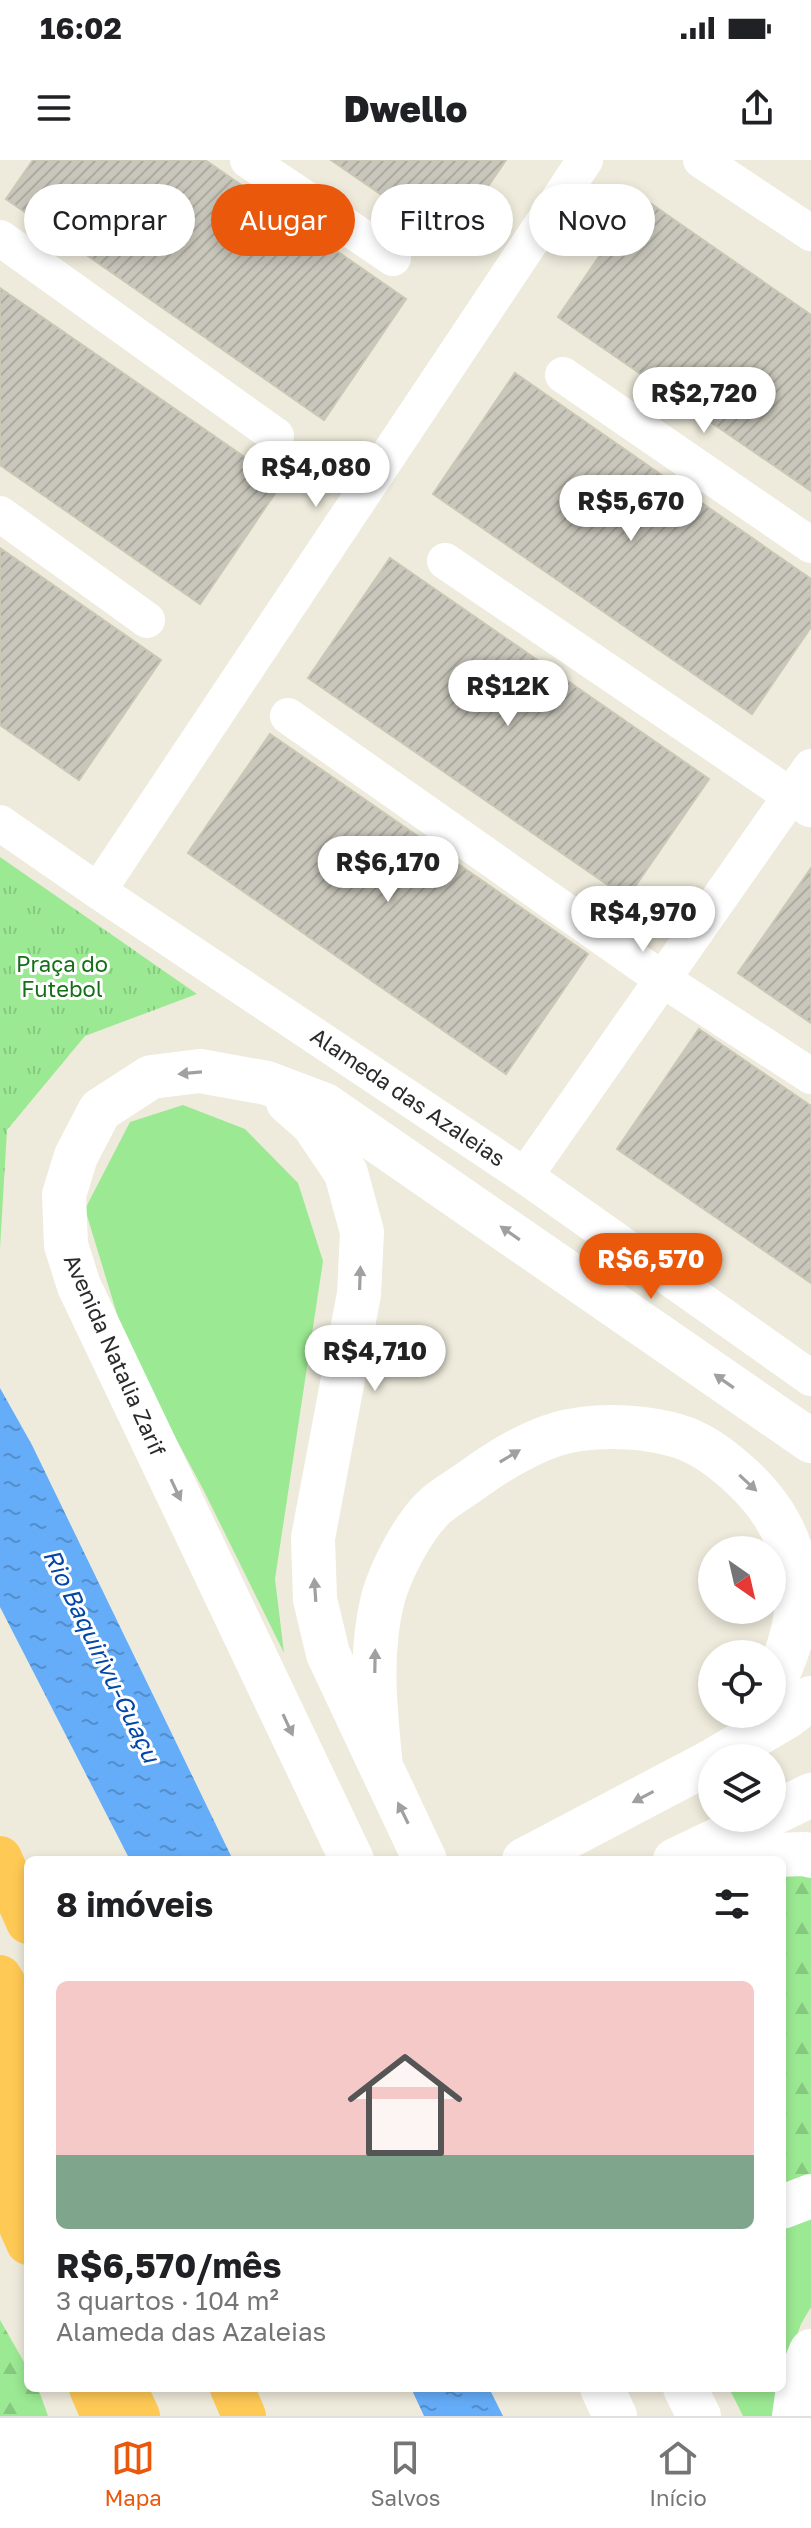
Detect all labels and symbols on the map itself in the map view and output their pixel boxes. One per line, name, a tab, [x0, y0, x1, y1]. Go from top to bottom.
pin: R$2,720	[630, 367, 778, 435]
pin: R$4,080	[242, 441, 390, 509]
pin: R$5,670	[557, 475, 705, 543]
pin: R$12K	[452, 660, 564, 728]
pin: R$6,170	[314, 836, 462, 904]
pin: R$4,970	[569, 886, 717, 954]
park label: Praça do Futebol	[16, 950, 108, 1002]
street label: Alameda das Azaleias	[306, 1021, 511, 1172]
one-way arrow	[177, 1066, 202, 1079]
one-way arrow	[499, 1226, 520, 1241]
pin: R$6,570	[577, 1233, 725, 1301]
street label: Avenida Natalia Zarif	[59, 1250, 172, 1460]
one-way arrow	[353, 1265, 366, 1290]
pin: R$4,710	[301, 1325, 449, 1393]
one-way arrow	[713, 1374, 734, 1389]
one-way arrow	[499, 1449, 521, 1463]
one-way arrow	[739, 1474, 758, 1492]
one-way arrow	[169, 1479, 183, 1502]
north arrow	[698, 1536, 786, 1624]
water label: Rio Baquirivu-Guaçu	[37, 1544, 167, 1769]
one-way arrow	[309, 1577, 322, 1602]
one-way arrow	[369, 1648, 381, 1673]
one-way arrow	[281, 1713, 295, 1737]
one-way arrow	[632, 1790, 654, 1804]
one-way arrow	[396, 1802, 410, 1825]

